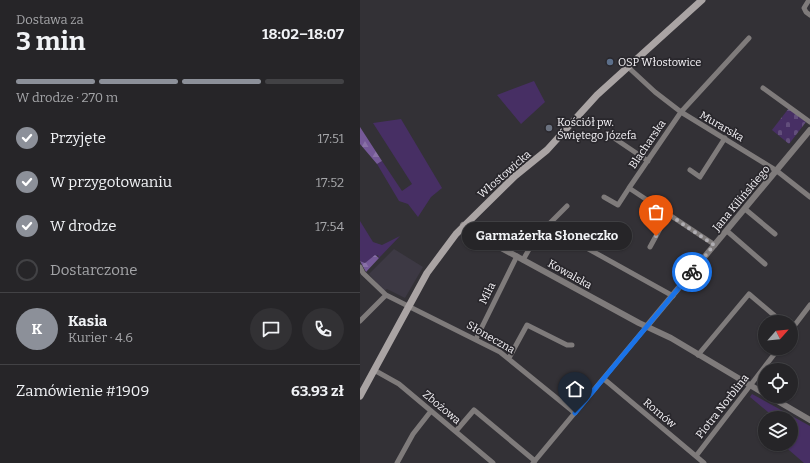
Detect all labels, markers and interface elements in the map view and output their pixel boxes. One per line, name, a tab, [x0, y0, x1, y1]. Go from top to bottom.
text: Dostawa za	[16, 12, 84, 27]
text: 18:02–18:07	[262, 25, 344, 43]
text: 3 min	[16, 26, 85, 57]
place label: OSP Włostowice	[618, 56, 701, 69]
marker: OSP Włostowice	[605, 57, 615, 67]
text: W drodze · 270 m	[16, 90, 118, 105]
street label: Murarska	[697, 109, 746, 144]
place label: Kościół pw. Świętego Józefa	[557, 116, 637, 142]
street label: Blacharska	[626, 117, 669, 171]
marker: Kościół pw. Świętego Józefa	[544, 123, 554, 133]
icon: check	[16, 127, 38, 149]
text: Przyjęte	[50, 129, 106, 147]
text: 17:51	[318, 131, 344, 146]
street label: Włostowicka	[475, 148, 533, 201]
street label: Jana Kilińskiego	[709, 163, 773, 235]
icon: check	[16, 171, 38, 193]
text: W przygotowaniu	[50, 173, 172, 191]
text: 17:52	[316, 175, 344, 190]
pin	[639, 195, 673, 236]
icon: bag	[645, 201, 667, 223]
icon: check	[16, 215, 38, 237]
text: W drodze	[50, 217, 116, 235]
text: 17:54	[315, 219, 344, 234]
callout: Garmażerka Słoneczko	[462, 222, 632, 250]
text: Garmażerka Słoneczko	[476, 228, 618, 243]
courier	[672, 252, 712, 292]
street label: Kowalska	[545, 257, 594, 292]
text: Dostarczone	[50, 261, 137, 279]
icon: bike	[681, 261, 703, 283]
street label: Miła	[476, 280, 498, 306]
button: chat	[250, 308, 292, 350]
button: phone	[302, 308, 344, 350]
text: Kasia	[68, 312, 107, 330]
north arrow	[758, 315, 798, 355]
map controls	[758, 315, 798, 451]
street label: Słoneczna	[464, 318, 517, 356]
text: K	[32, 320, 42, 338]
text: Kurier · 4.6	[68, 330, 133, 345]
button: locate	[758, 363, 798, 403]
pin	[558, 372, 592, 413]
street label: Piotra Norblina	[693, 372, 752, 441]
icon: home	[564, 378, 586, 400]
text: Zamówienie #1909	[16, 382, 149, 400]
text: 63.93 zł	[291, 382, 344, 400]
street label: Zbożowa	[420, 388, 463, 427]
street label: Romów	[641, 396, 679, 431]
button: layers	[758, 411, 798, 451]

